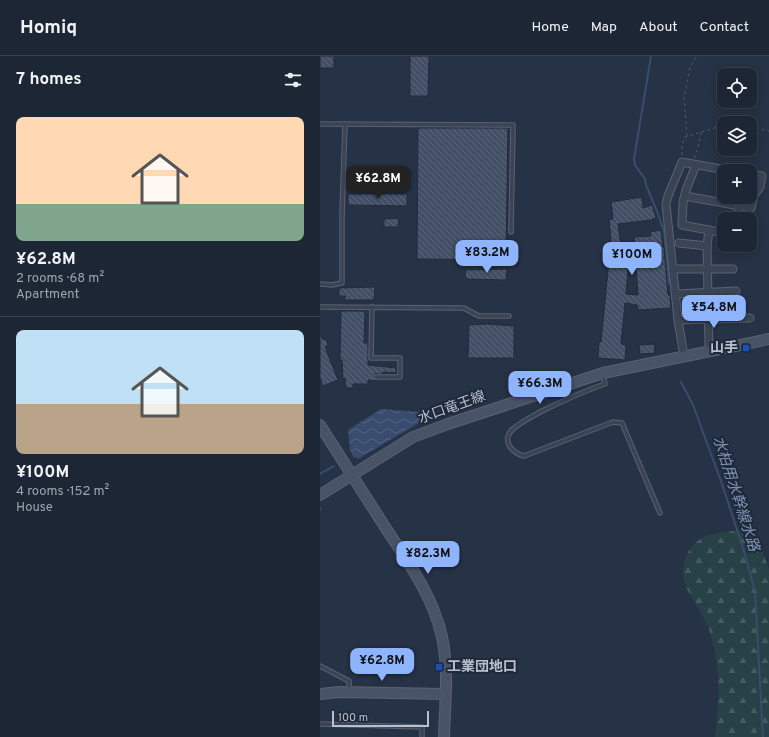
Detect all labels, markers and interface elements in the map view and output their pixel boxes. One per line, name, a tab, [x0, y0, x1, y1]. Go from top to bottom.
text: Homiq	[20, 16, 77, 40]
text: Home	[532, 19, 569, 36]
text: Map	[591, 19, 617, 36]
text: About	[639, 19, 678, 36]
text: Contact	[700, 19, 749, 36]
map controls	[717, 68, 757, 252]
button: locate	[717, 68, 757, 108]
text: 7 homes	[16, 69, 82, 91]
icon: filters	[282, 69, 304, 91]
button: layers	[717, 116, 757, 156]
icon: home	[124, 143, 196, 215]
button: +	[717, 164, 757, 204]
pin: ¥62.8M	[345, 166, 411, 200]
text: ¥62.8M	[355, 171, 401, 187]
button: −	[717, 212, 757, 252]
pin: ¥83.2M	[454, 240, 520, 274]
pin: ¥100M	[604, 242, 660, 276]
text: ¥83.2M	[464, 245, 510, 261]
text: ¥100M	[612, 247, 652, 263]
text: ¥62.8M	[16, 249, 76, 271]
text: 2 rooms · 68 m²	[16, 271, 104, 287]
text: Apartment	[16, 287, 79, 303]
pin: ¥54.8M	[681, 295, 747, 329]
text: ¥54.8M	[691, 300, 737, 316]
place label: 山手	[710, 340, 738, 357]
marker: 山手	[741, 343, 751, 353]
icon: home	[124, 356, 196, 428]
pin: ¥66.3M	[507, 371, 573, 405]
text: ¥66.3M	[517, 376, 563, 392]
street label: 水口竜王線	[416, 388, 488, 428]
water label: 水柏用水幹線水路	[707, 434, 763, 556]
text: ¥100M	[16, 462, 69, 484]
text: 4 rooms · 152 m²	[16, 484, 109, 500]
text: House	[16, 500, 53, 516]
pin: ¥82.3M	[395, 541, 461, 575]
text: ¥82.3M	[405, 546, 451, 562]
pin: ¥62.8M	[349, 648, 415, 682]
text: ¥62.8M	[359, 653, 405, 669]
place label: 工業団地口	[447, 659, 517, 676]
marker: 工業団地口	[434, 662, 444, 672]
scale bar	[332, 709, 429, 728]
text: 100 m	[338, 711, 368, 725]

